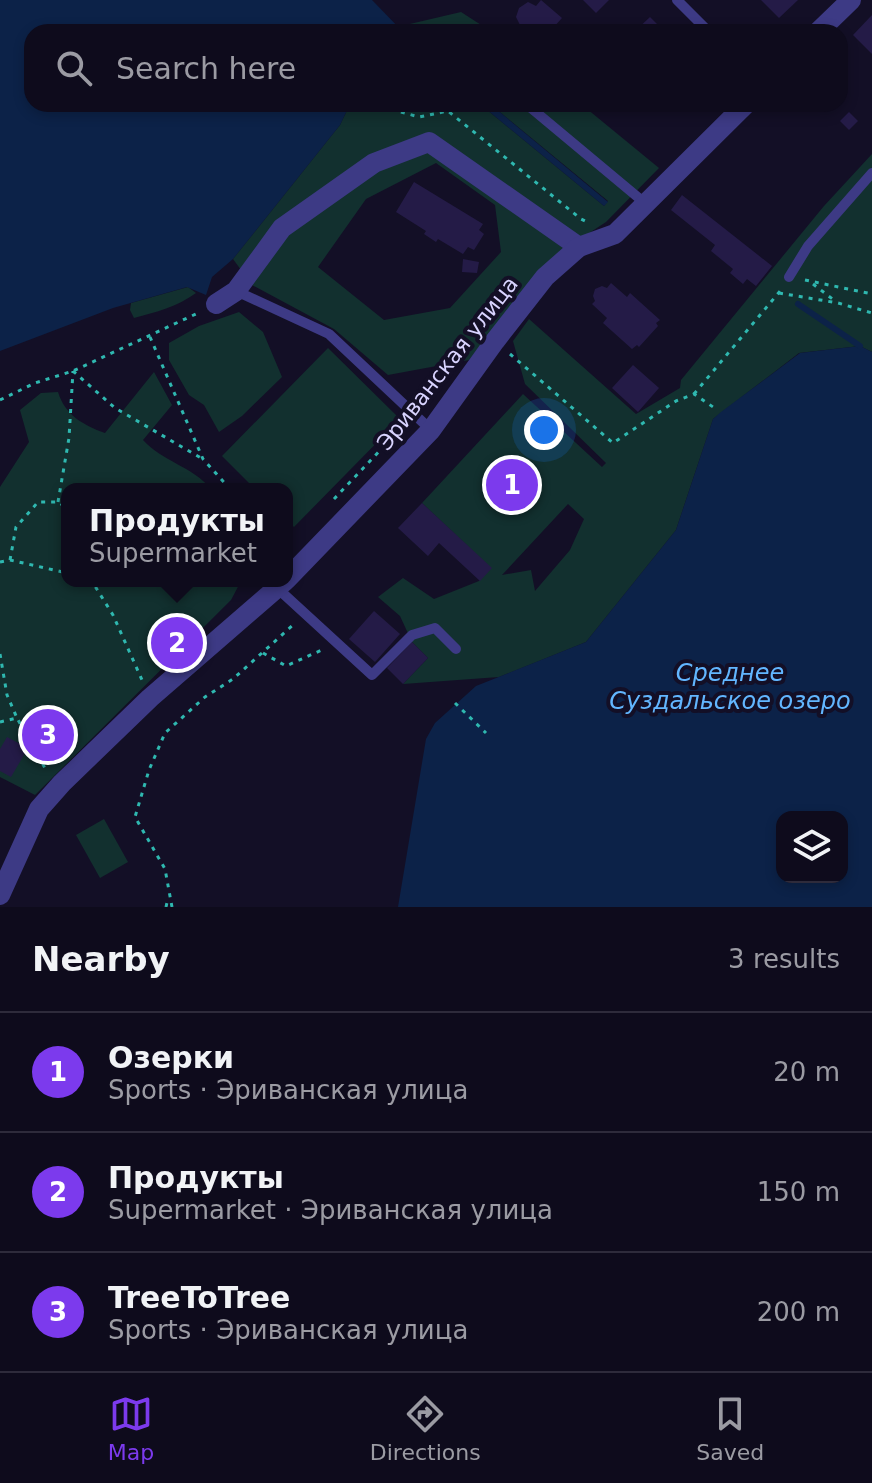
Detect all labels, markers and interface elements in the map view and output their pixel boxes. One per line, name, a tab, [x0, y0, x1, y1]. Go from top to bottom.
search box	[24, 24, 848, 112]
icon: search	[52, 46, 96, 90]
text: Search here	[116, 51, 296, 86]
street label: Эриванская улица	[372, 272, 523, 455]
your location	[524, 410, 564, 450]
pin: 1	[486, 455, 538, 515]
popup	[61, 483, 293, 587]
text: Продукты	[89, 503, 265, 538]
text: Supermarket	[89, 538, 257, 568]
pin: 2	[151, 613, 203, 673]
water label: Среднее Суздальское озеро	[609, 659, 851, 715]
pin: 3	[22, 705, 74, 765]
map controls	[776, 811, 848, 883]
button: layers	[776, 811, 848, 883]
text: Nearby	[32, 939, 170, 979]
text: 3 results	[728, 944, 840, 974]
text: Озерки	[108, 1040, 234, 1075]
text: 1	[49, 1057, 67, 1087]
text: 20 m	[773, 1057, 840, 1087]
text: Sports · Эриванская улица	[108, 1075, 468, 1105]
text: Продукты	[108, 1160, 284, 1195]
text: 2	[49, 1177, 67, 1207]
text: 150 m	[757, 1177, 840, 1207]
text: Supermarket · Эриванская улица	[108, 1195, 553, 1225]
text: TreeToTree	[108, 1280, 290, 1315]
text: 3	[49, 1297, 67, 1327]
text: 200 m	[757, 1297, 840, 1327]
text: Sports · Эриванская улица	[108, 1315, 468, 1345]
tab: Map	[108, 1392, 154, 1465]
tab: Directions	[370, 1392, 481, 1465]
tab: Saved	[696, 1392, 764, 1465]

